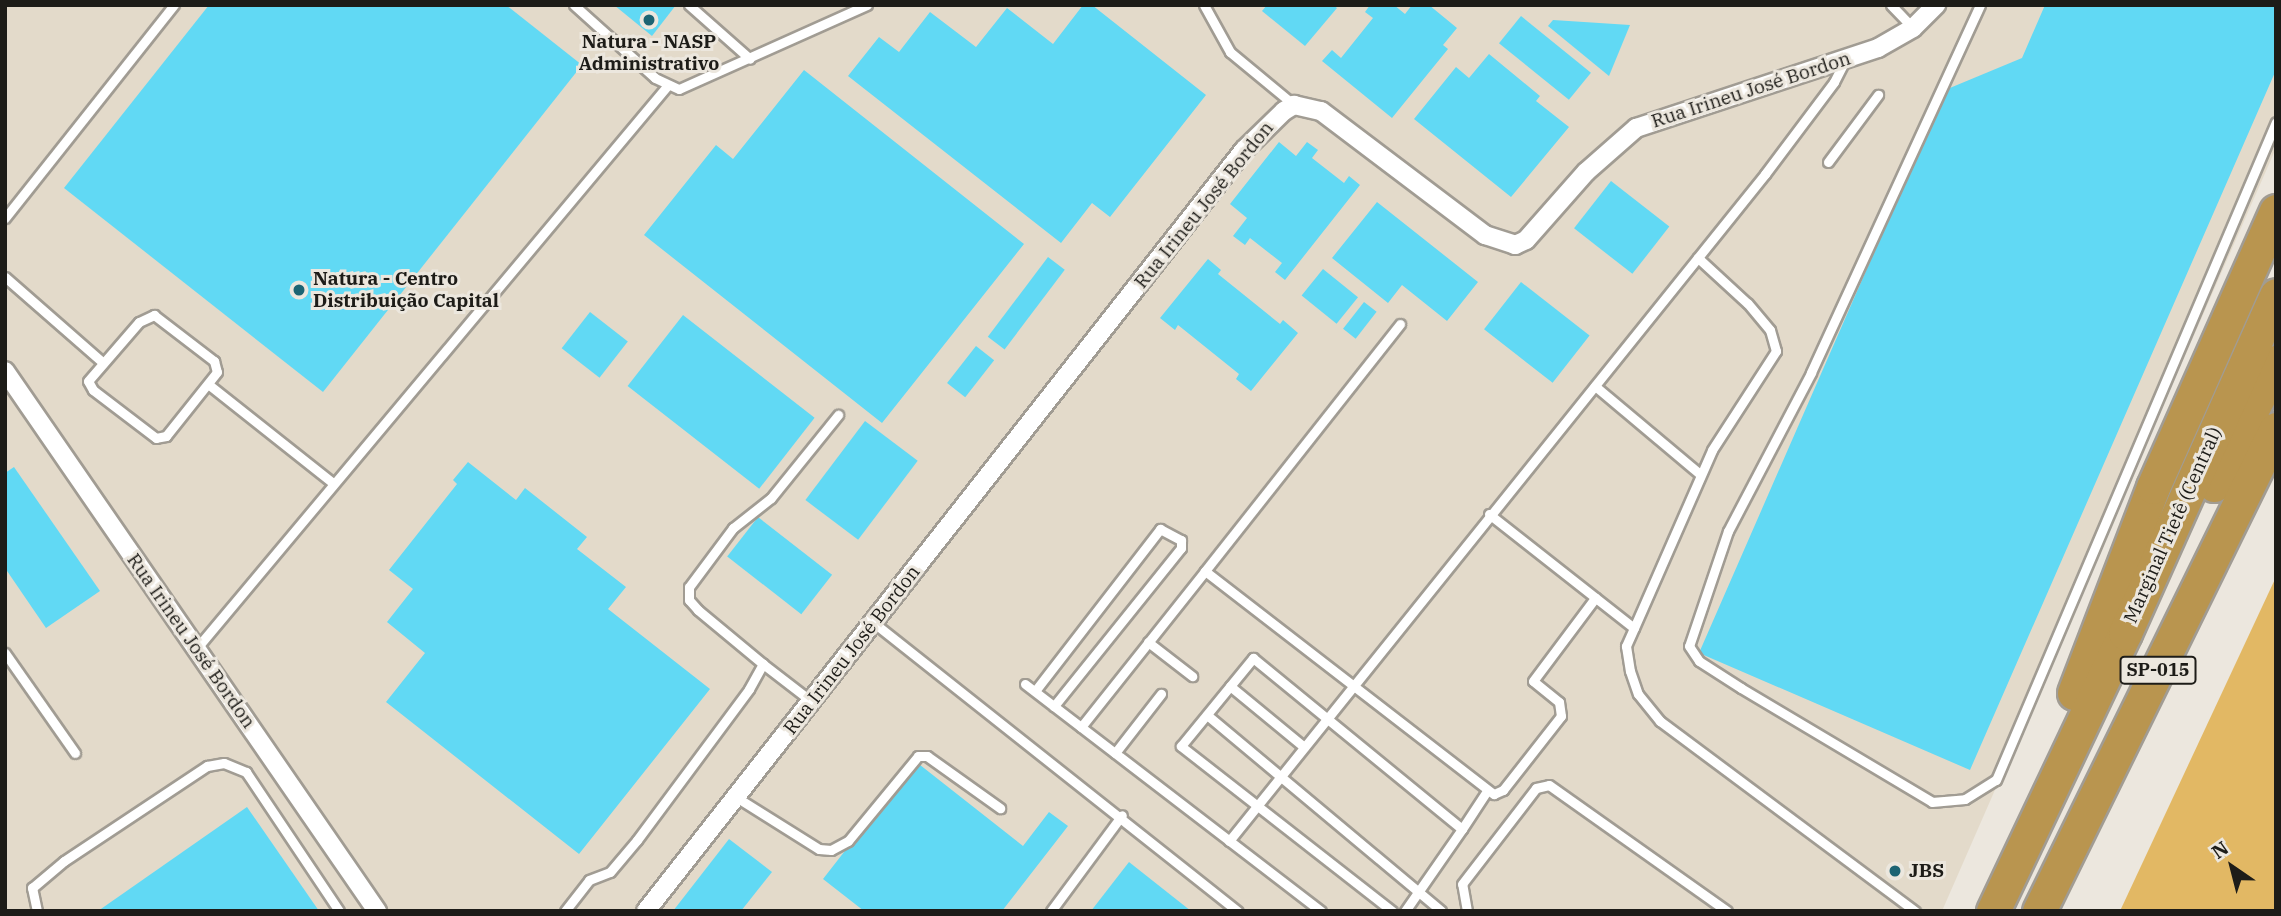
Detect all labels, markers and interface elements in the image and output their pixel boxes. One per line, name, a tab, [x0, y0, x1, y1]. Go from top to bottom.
marker: Natura - NASP Administrativo	[641, 12, 657, 28]
place label: Natura - NASP Administrativo	[579, 31, 719, 75]
street label: Rua Irineu José Bordon	[1649, 47, 1853, 133]
street label: Rua Irineu José Bordon	[1130, 117, 1278, 293]
place label: Natura - Centro Distribuição Capital	[313, 268, 499, 312]
marker: Natura - Centro Distribuição Capital	[291, 282, 307, 298]
street label: Marginal Tietê (Central)	[2119, 423, 2227, 627]
street label: Rua Irineu José Bordon	[122, 549, 260, 733]
street label: Rua Irineu José Bordon	[779, 561, 925, 739]
road number: SP-015	[2120, 656, 2196, 684]
north arrow	[2197, 832, 2267, 902]
text: N	[2207, 836, 2233, 864]
place label: JBS	[1909, 860, 1944, 882]
marker: JBS	[1887, 863, 1903, 879]

